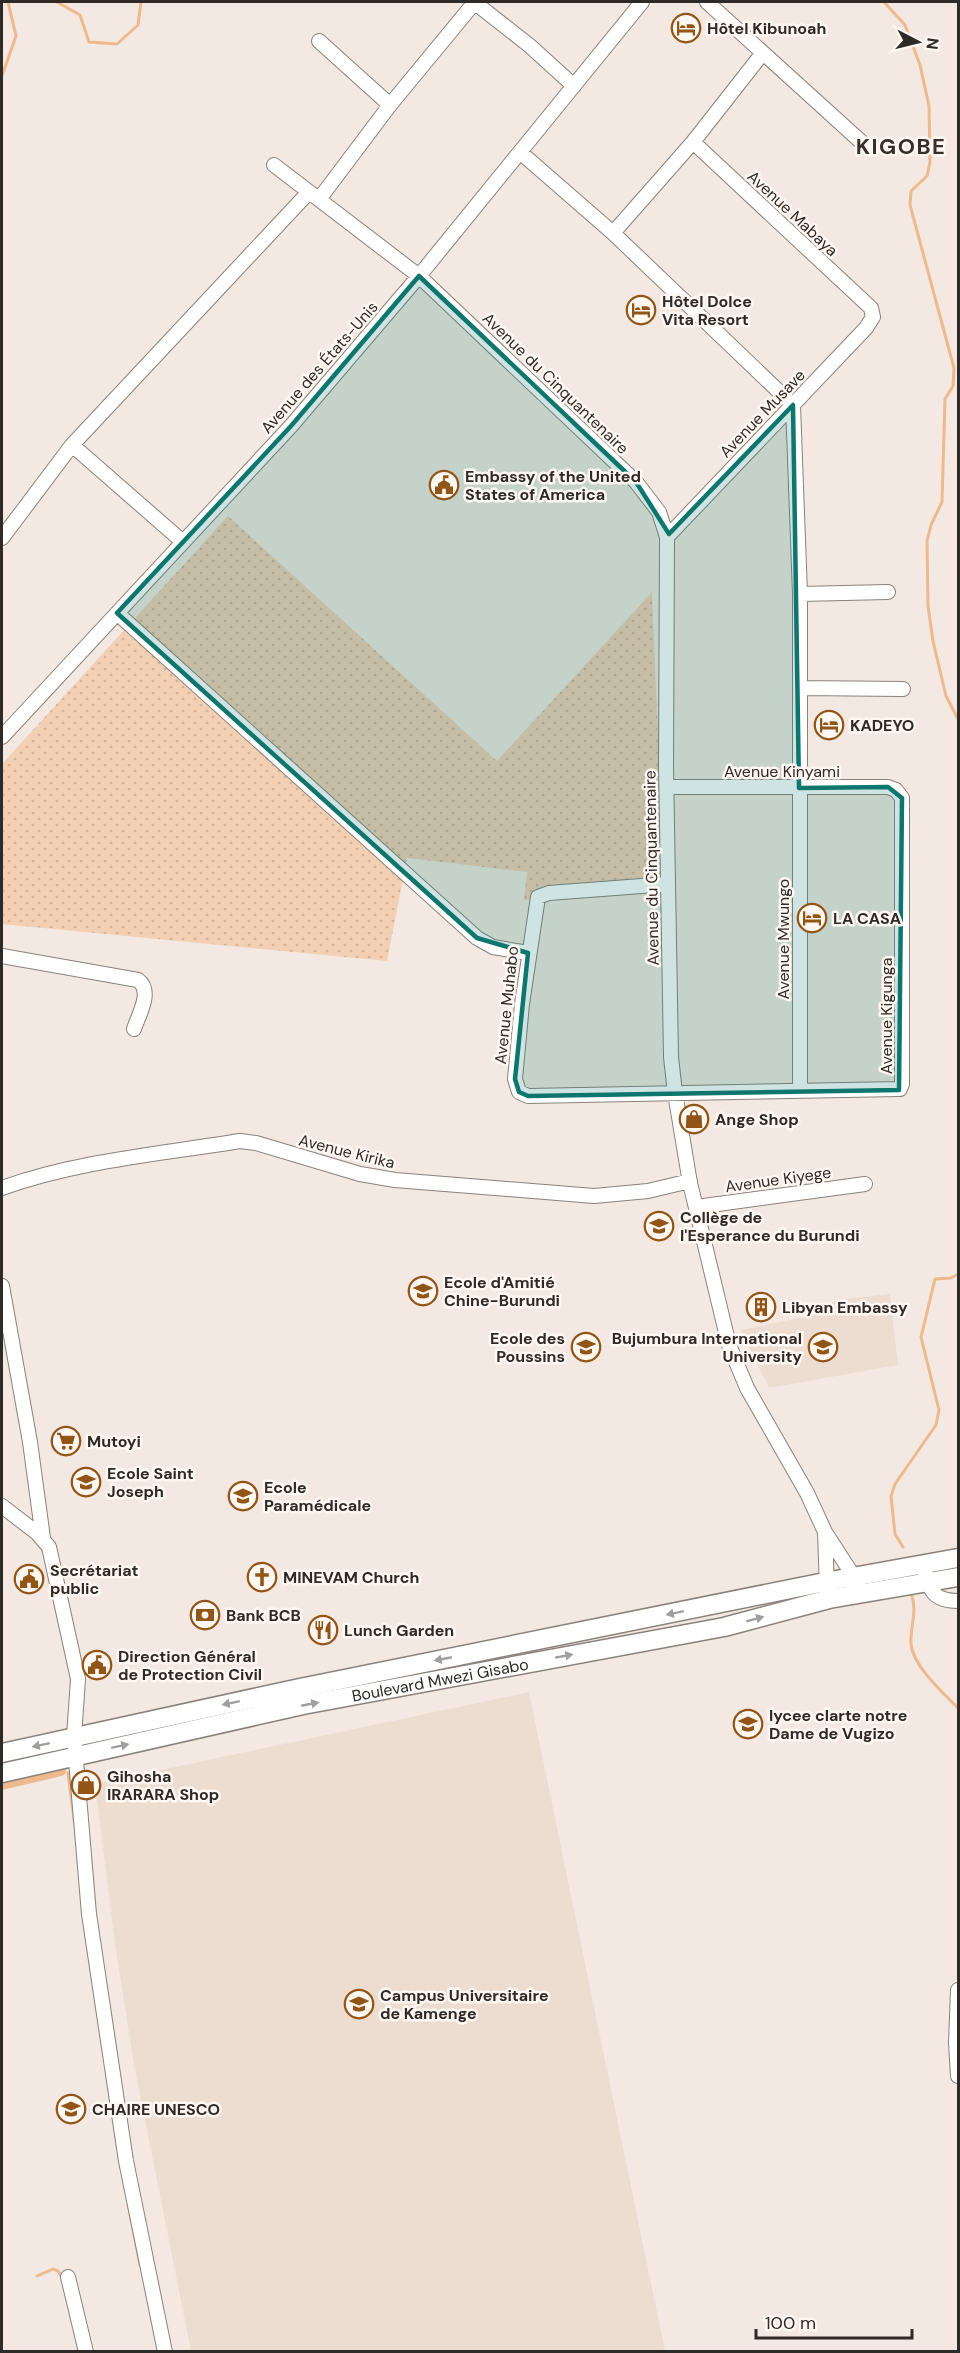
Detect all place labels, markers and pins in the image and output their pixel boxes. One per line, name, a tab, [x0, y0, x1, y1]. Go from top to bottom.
hotel icon: Hôtel Kibunoah	[670, 12, 702, 44]
place label: Hôtel Kibunoah	[707, 18, 826, 39]
place label: Hôtel Dolce Vita Resort	[662, 291, 752, 330]
hotel icon: Hôtel Dolce Vita Resort	[625, 294, 657, 326]
place label: Embassy of the United States of America	[465, 466, 641, 505]
public building icon: Embassy of the United States of America	[428, 469, 460, 501]
hotel icon: KADEYO	[813, 709, 845, 741]
place label: KADEYO	[850, 715, 914, 736]
hotel icon: LA CASA	[796, 902, 828, 934]
place label: LA CASA	[833, 908, 901, 929]
shop icon: Ange Shop	[678, 1103, 710, 1135]
place label: Ange Shop	[715, 1109, 799, 1130]
place label: Collège de l'Esperance du Burundi	[680, 1207, 860, 1246]
school or university icon: Collège de l'Esperance du Burundi	[643, 1210, 675, 1242]
place label: Ecole d'Amitié Chine-Burundi	[444, 1272, 560, 1311]
school or university icon: Ecole d'Amitié Chine-Burundi	[407, 1275, 439, 1307]
building icon: Libyan Embassy	[745, 1291, 777, 1323]
place label: Libyan Embassy	[782, 1297, 908, 1318]
place label: Ecole des Poussins	[490, 1328, 565, 1367]
place label: Bujumbura International University	[612, 1328, 802, 1367]
school or university icon: Ecole des Poussins	[570, 1331, 602, 1363]
school or university icon: Bujumbura International University	[807, 1331, 839, 1363]
supermarket icon: Mutoyi	[50, 1425, 82, 1457]
place label: Mutoyi	[87, 1431, 141, 1452]
place label: Ecole Saint Joseph	[107, 1463, 194, 1502]
school or university icon: Ecole Saint Joseph	[70, 1466, 102, 1498]
place label: Ecole Paramédicale	[264, 1477, 371, 1516]
school or university icon: Ecole Paramédicale	[227, 1480, 259, 1512]
place label: Secrétariat public	[50, 1560, 138, 1599]
church icon: MINEVAM Church	[246, 1561, 278, 1593]
public building icon: Secrétariat public	[13, 1563, 45, 1595]
place label: MINEVAM Church	[283, 1567, 419, 1588]
bank icon: Bank BCB	[189, 1599, 221, 1631]
place label: Bank BCB	[226, 1605, 301, 1626]
restaurant icon: Lunch Garden	[307, 1614, 339, 1646]
place label: Lunch Garden	[344, 1620, 454, 1641]
place label: Direction Général de Protection Civil	[118, 1646, 262, 1685]
public building icon: Direction Général de Protection Civil	[81, 1649, 113, 1681]
place label: lycee clarte notre Dame de Vugizo	[769, 1705, 907, 1744]
school or university icon: lycee clarte notre Dame de Vugizo	[732, 1708, 764, 1740]
place label: Gihosha IRARARA Shop	[107, 1766, 219, 1805]
shop icon: Gihosha IRARARA Shop	[70, 1769, 102, 1801]
place label: Campus Universitaire de Kamenge	[380, 1985, 549, 2024]
school or university icon: Campus Universitaire de Kamenge	[343, 1988, 375, 2020]
school or university icon: CHAIRE UNESCO	[55, 2093, 87, 2125]
place label: CHAIRE UNESCO	[92, 2099, 220, 2120]

